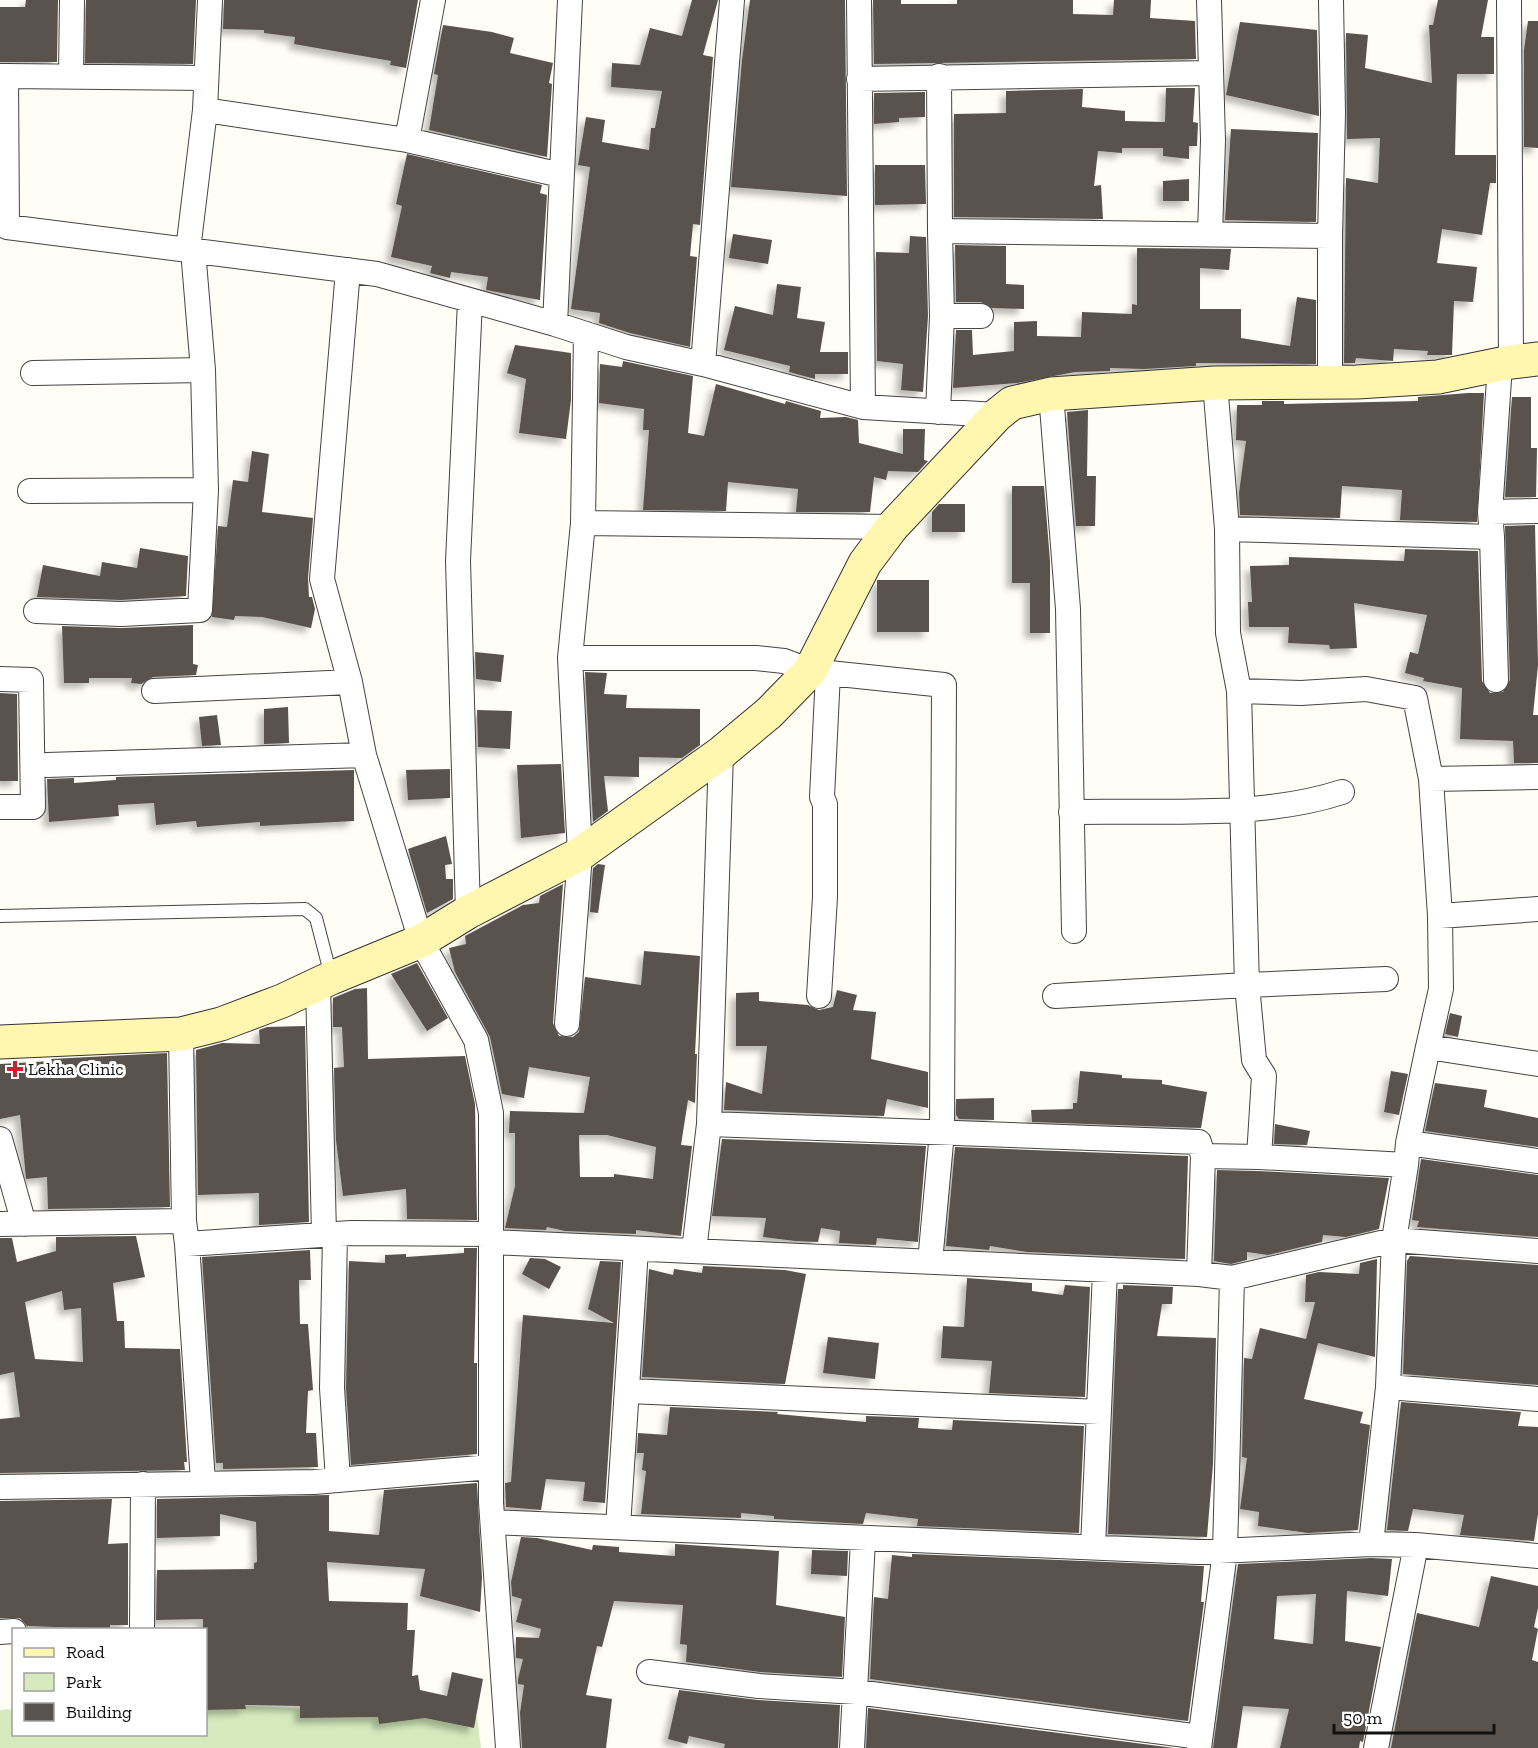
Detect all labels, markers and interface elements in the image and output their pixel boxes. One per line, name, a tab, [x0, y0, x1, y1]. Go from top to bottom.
place label: Lekha Clinic	[28, 1058, 124, 1080]
marker: Lekha Clinic	[6, 1060, 24, 1078]
legend	[12, 1628, 207, 1736]
text: Road	[66, 1641, 105, 1663]
text: Park	[66, 1671, 102, 1693]
scale bar	[1334, 1697, 1494, 1735]
text: Building	[66, 1701, 132, 1723]
text: 50 m	[1343, 1707, 1383, 1729]

